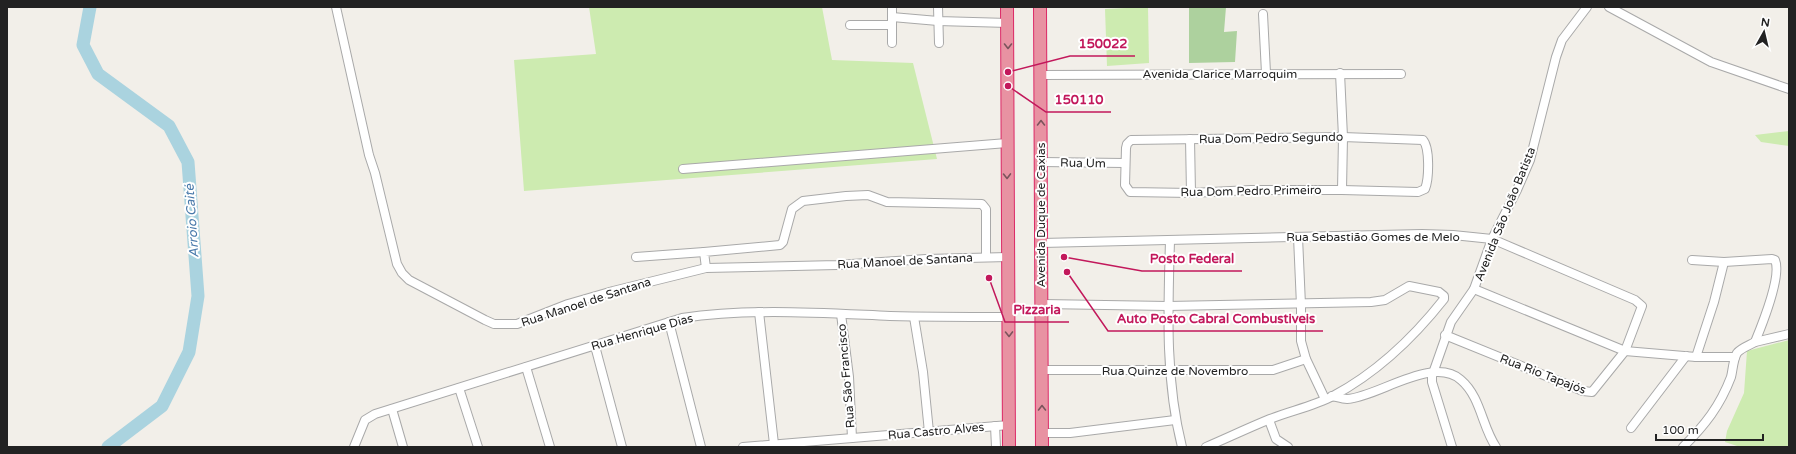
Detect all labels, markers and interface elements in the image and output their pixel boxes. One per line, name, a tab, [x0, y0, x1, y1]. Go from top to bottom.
north arrow	[1744, 12, 1784, 52]
text: N	[1760, 16, 1771, 30]
callout: 150022	[1070, 31, 1135, 56]
text: 150022	[1079, 36, 1127, 52]
one-way arrow	[1003, 43, 1012, 49]
street label: Avenida Clarice Marroquim	[1143, 67, 1297, 81]
callout: 150110	[1046, 87, 1111, 112]
text: 150110	[1055, 92, 1103, 108]
one-way arrow	[1037, 120, 1045, 126]
street label: Rua Dom Pedro Segundo	[1199, 130, 1343, 146]
street label: Avenida Duque de Caxias	[1034, 142, 1048, 287]
street label: Avenida São João Batista	[1472, 145, 1538, 283]
street label: Rua Um	[1060, 156, 1106, 170]
one-way arrow	[1003, 173, 1011, 179]
water label: Arroio Caité	[181, 183, 203, 258]
street label: Rua Dom Pedro Primeiro	[1180, 183, 1322, 199]
street label: Rua Sebastião Gomes de Melo	[1286, 230, 1460, 244]
callout: Posto Federal	[1142, 246, 1242, 271]
street label: Rua Manoel de Santana	[837, 250, 973, 272]
text: Posto Federal	[1150, 251, 1234, 267]
street label: Rua Manoel de Santana	[519, 274, 653, 330]
callout: Pizzaria	[1005, 297, 1069, 322]
text: Pizzaria	[1013, 302, 1061, 318]
callout: Auto Posto Cabral Combustiveis	[1108, 306, 1323, 331]
street label: Rua Henrique Dias	[589, 311, 695, 353]
text: Auto Posto Cabral Combustiveis	[1117, 311, 1315, 327]
street label: Rua São Francisco	[834, 323, 858, 429]
one-way arrow	[1004, 331, 1013, 337]
street label: Rua Rio Tapajós	[1498, 351, 1588, 397]
street label: Rua Quinze de Novembro	[1102, 364, 1248, 378]
one-way arrow	[1038, 405, 1046, 411]
scale bar	[1656, 416, 1763, 442]
street label: Rua Castro Alves	[887, 420, 985, 442]
text: 100 m	[1662, 423, 1699, 437]

